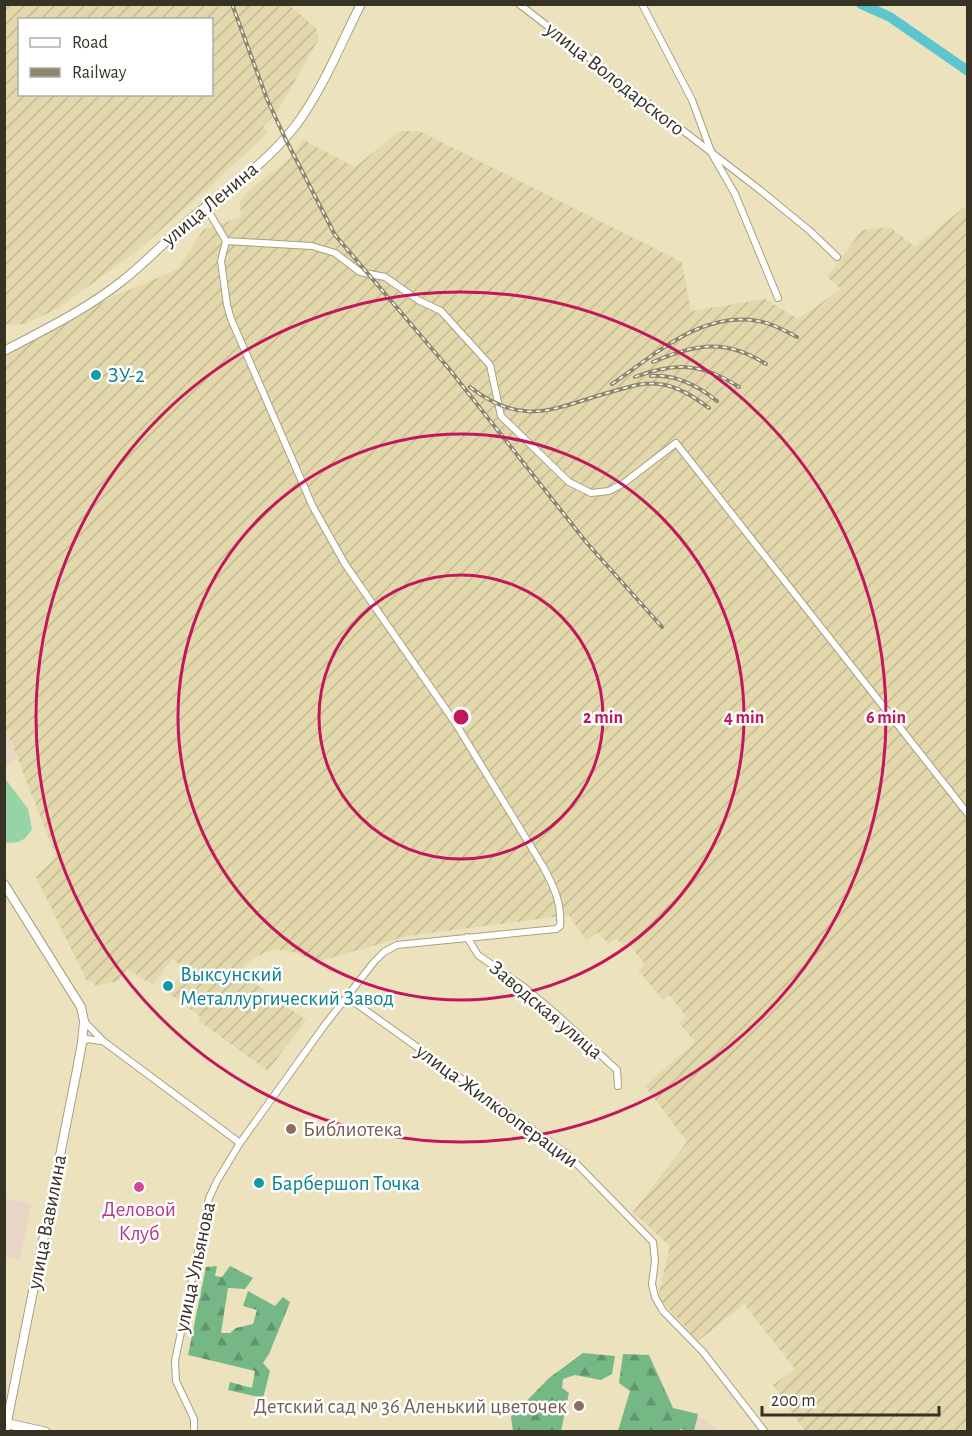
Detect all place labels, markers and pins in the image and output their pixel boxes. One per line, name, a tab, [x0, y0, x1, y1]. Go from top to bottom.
place label: ЗУ-2	[108, 365, 145, 386]
marker: ЗУ-2	[89, 368, 103, 382]
centre of rings	[451, 707, 471, 727]
place label: Выксунский Металлургический Завод	[180, 964, 394, 1009]
marker: Выксунский Металлургический Завод	[161, 979, 175, 993]
place label: Библиотека	[303, 1119, 403, 1140]
marker: Библиотека	[284, 1122, 298, 1136]
place label: Барбершоп Точка	[271, 1173, 421, 1194]
marker: Барбершоп Точка	[252, 1176, 266, 1190]
marker: Деловой Клуб	[132, 1180, 146, 1194]
place label: Деловой Клуб	[102, 1199, 176, 1244]
place label: Детский сад № 36 Аленький цветочек	[253, 1396, 567, 1417]
marker: Детский сад № 36 Аленький цветочек	[572, 1399, 586, 1413]

